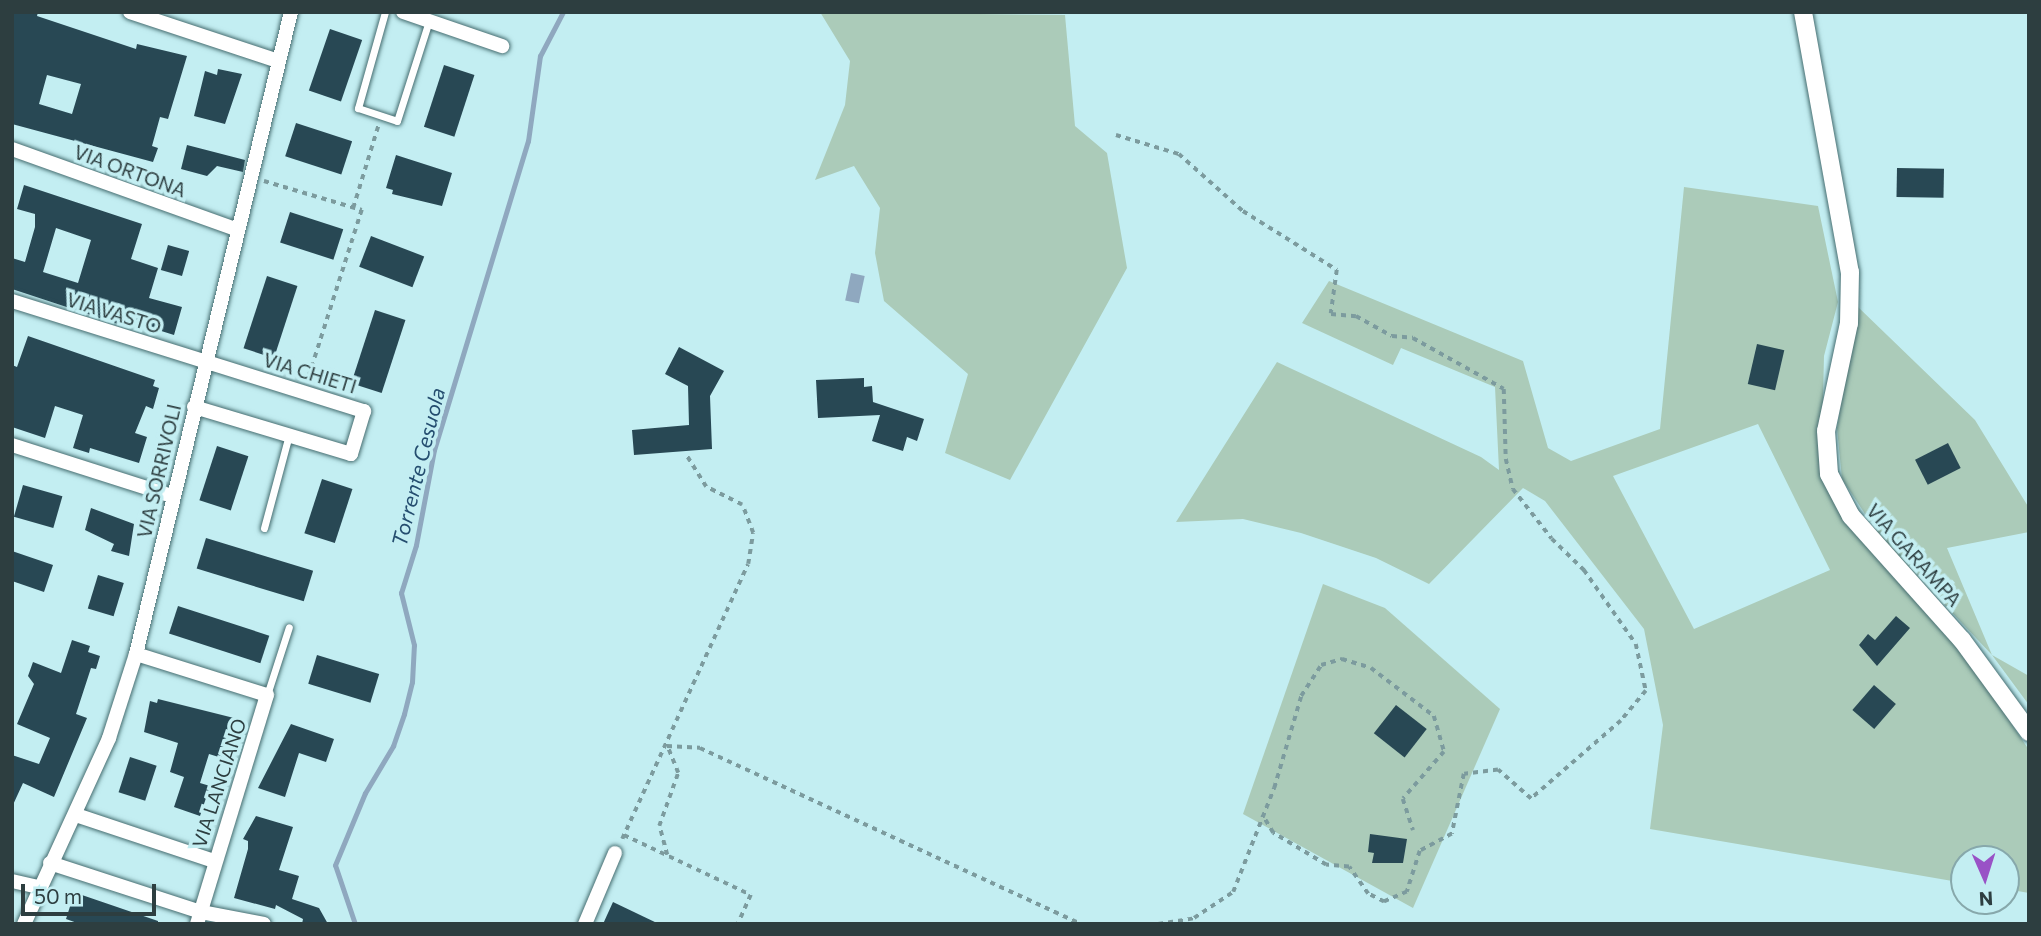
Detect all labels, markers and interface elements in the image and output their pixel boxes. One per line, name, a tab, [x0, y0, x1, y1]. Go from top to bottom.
street label: VIA ORTONA	[71, 140, 189, 202]
street label: VIA VASTO	[64, 288, 164, 338]
street label: VIA CHIETI	[261, 348, 359, 398]
water label: Torrente Cesuola	[386, 385, 450, 549]
street label: VIA SORRIVOLI	[132, 402, 186, 540]
street label: VIA GARAMPA	[1862, 499, 1966, 611]
street label: VIA LANCIANO	[187, 715, 251, 851]
north arrow	[1950, 845, 2020, 915]
scale bar	[24, 870, 159, 914]
text: 50 m	[34, 883, 82, 908]
text: N	[1978, 888, 1994, 911]

